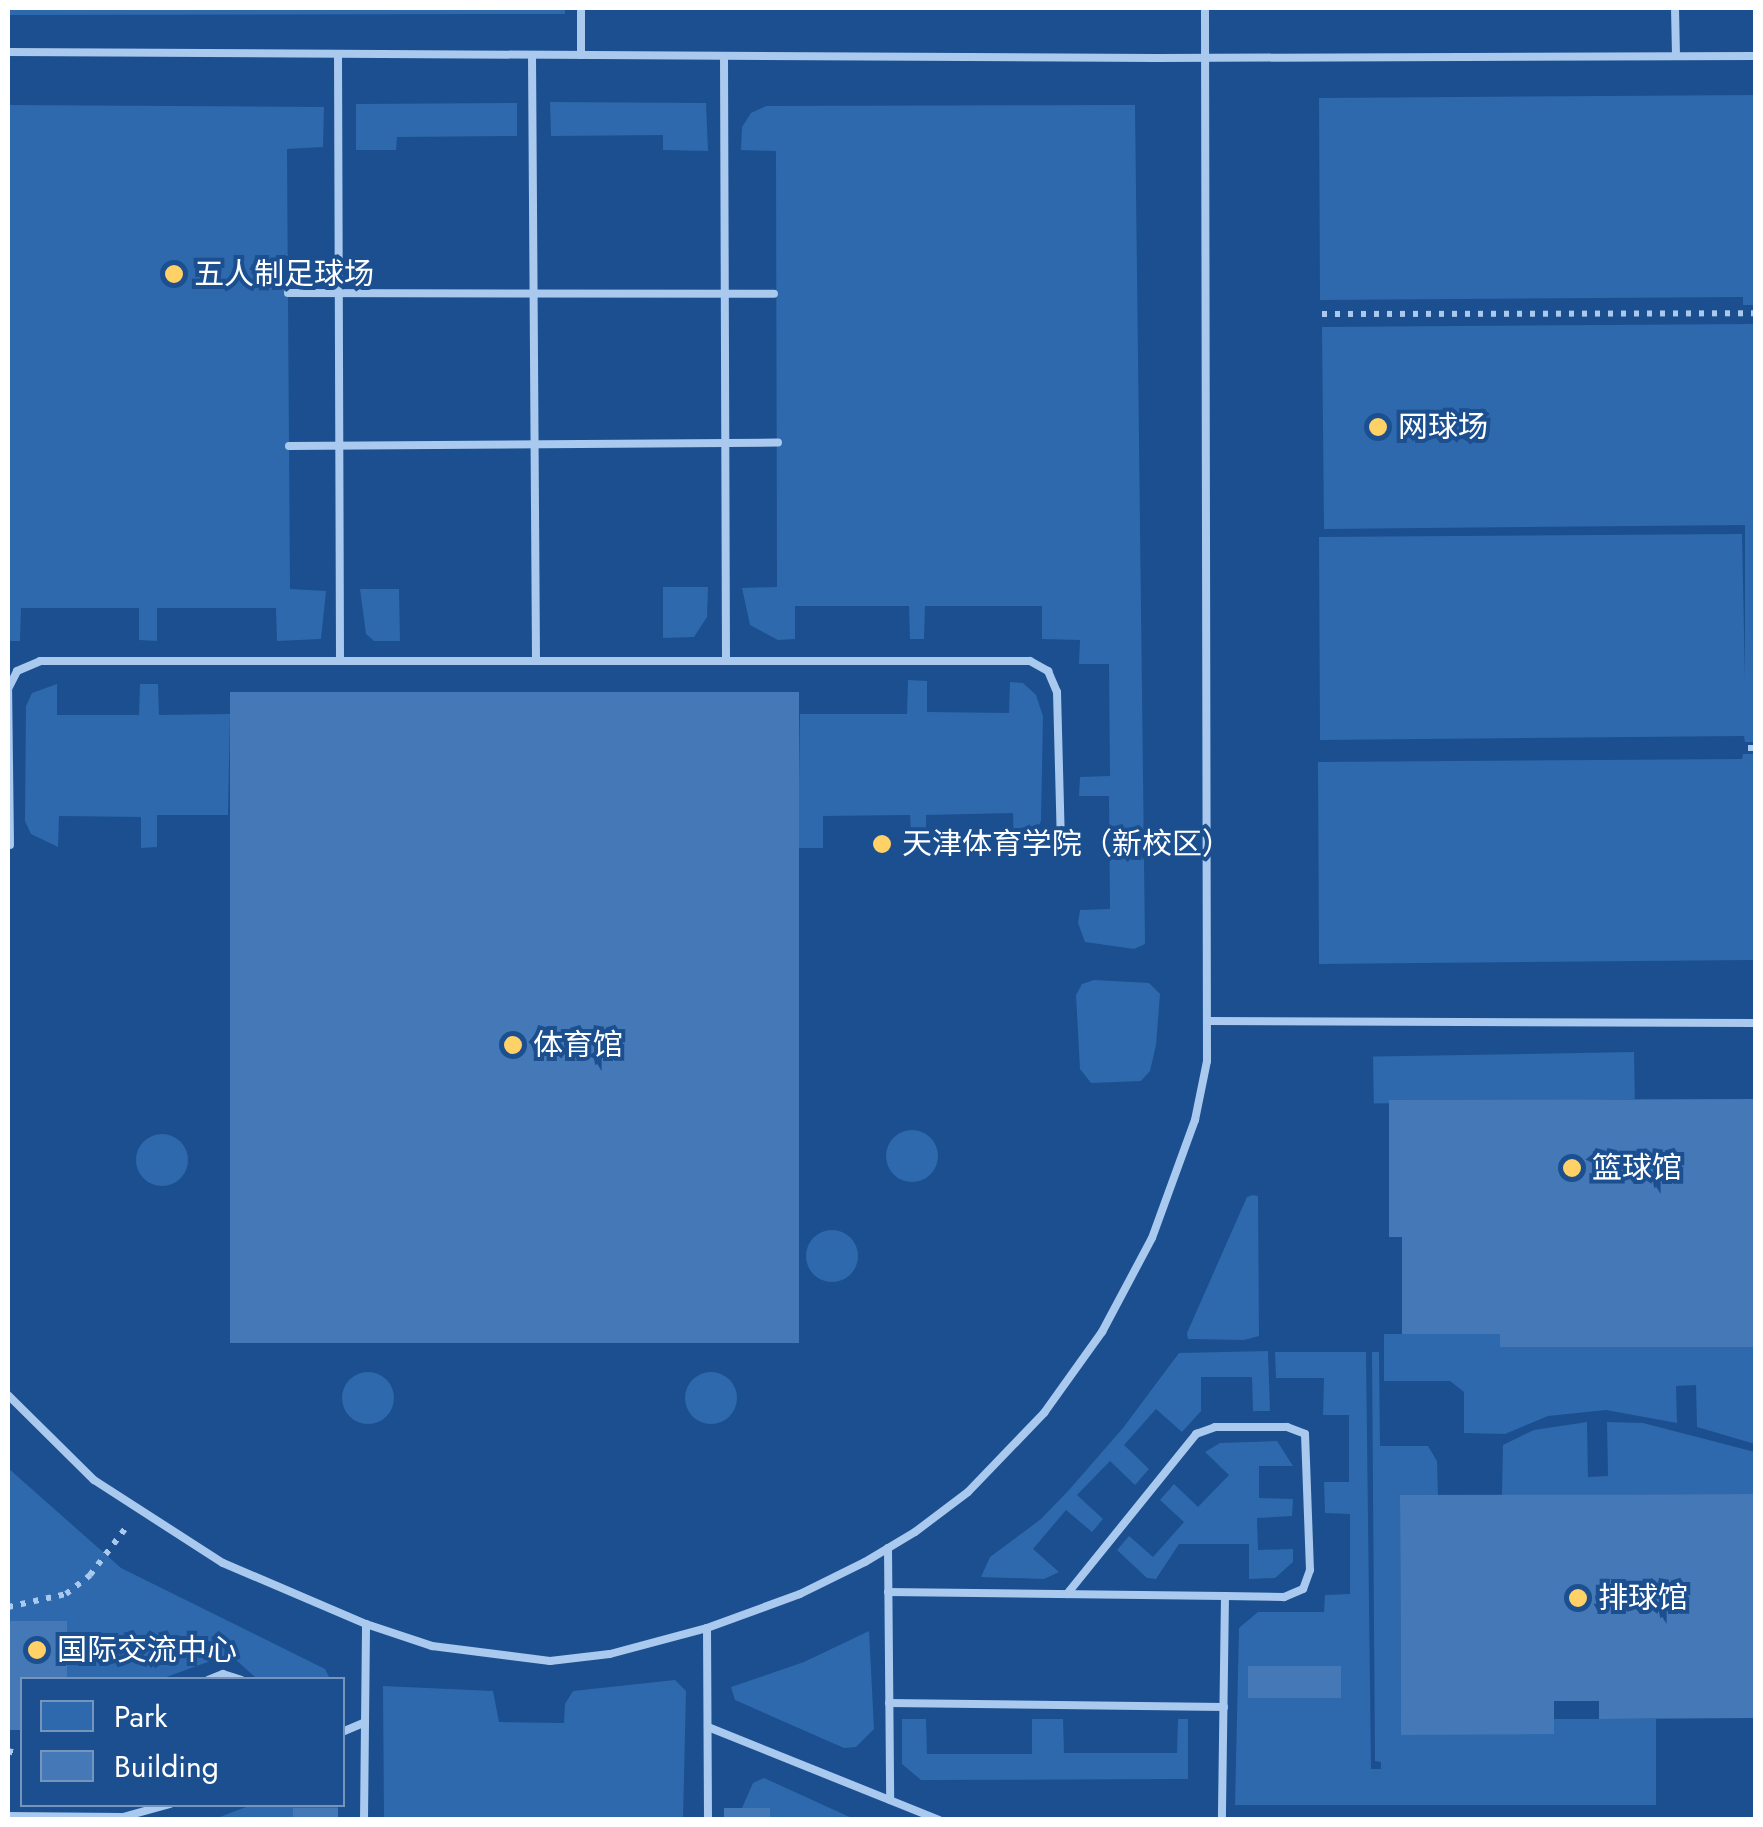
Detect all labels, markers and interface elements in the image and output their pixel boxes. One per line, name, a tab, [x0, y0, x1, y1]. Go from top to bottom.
place label: 五人制足球场	[194, 256, 374, 292]
marker: 五人制足球场	[163, 263, 185, 285]
place label: 网球场	[1398, 409, 1488, 445]
marker: 网球场	[1367, 416, 1389, 438]
place label: 天津体育学院（新校区）	[902, 826, 1232, 862]
marker: 天津体育学院（新校区）	[871, 833, 893, 855]
place label: 体育馆	[533, 1027, 623, 1063]
marker: 体育馆	[502, 1034, 524, 1056]
place label: 篮球馆	[1592, 1150, 1682, 1186]
marker: 篮球馆	[1561, 1157, 1583, 1179]
place label: 排球馆	[1598, 1580, 1688, 1616]
marker: 排球馆	[1567, 1587, 1589, 1609]
place label: 国际交流中心	[57, 1632, 237, 1668]
marker: 国际交流中心	[26, 1639, 48, 1661]
legend	[20, 1677, 345, 1807]
text: Park	[114, 1695, 167, 1738]
text: Building	[114, 1745, 219, 1788]

